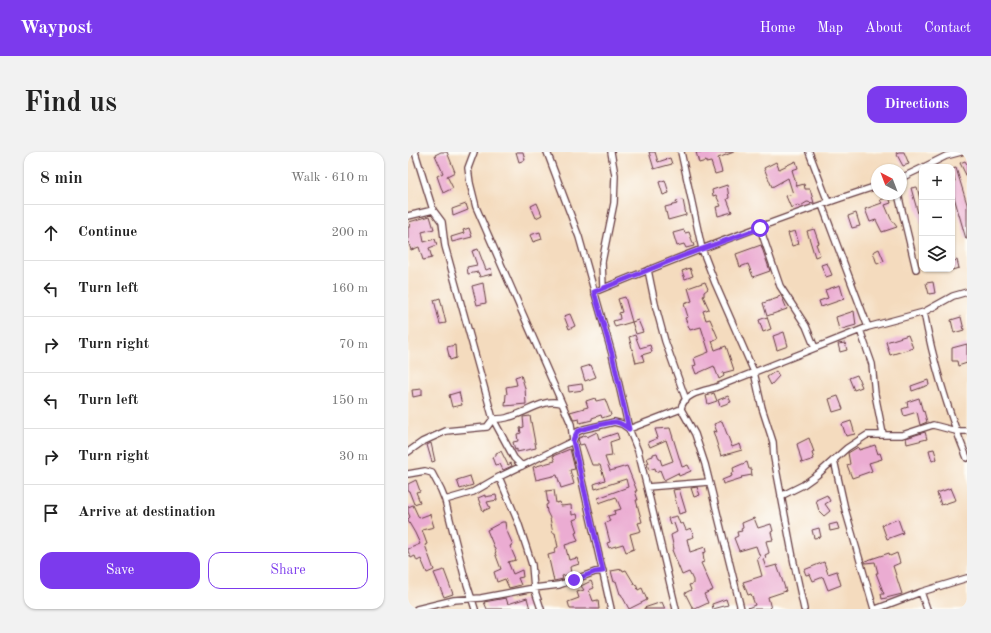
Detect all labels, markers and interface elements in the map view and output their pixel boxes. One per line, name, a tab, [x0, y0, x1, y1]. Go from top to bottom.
text: Waypost	[20, 19, 93, 38]
text: Home	[760, 21, 795, 35]
text: Map	[817, 21, 843, 35]
text: About	[865, 21, 902, 35]
text: Contact	[924, 21, 971, 35]
button: Directions	[867, 86, 967, 123]
text: Find us	[24, 90, 117, 118]
north arrow	[871, 164, 907, 200]
map controls	[919, 164, 955, 272]
button: +	[919, 164, 955, 200]
text: 8 min	[40, 170, 83, 187]
text: Walk · 610 m	[291, 171, 368, 184]
button: −	[919, 200, 955, 236]
route start	[751, 219, 769, 237]
icon: ahead	[40, 222, 62, 244]
text: Continue	[78, 225, 137, 240]
text: 200 m	[331, 226, 368, 239]
button: layers	[919, 236, 955, 272]
icon: left	[40, 278, 62, 300]
text: Turn left	[78, 281, 138, 296]
text: 160 m	[331, 282, 368, 295]
icon: right	[40, 334, 62, 356]
text: Turn right	[78, 337, 149, 352]
text: 70 m	[339, 338, 368, 351]
icon: left	[40, 390, 62, 412]
text: Turn left	[78, 393, 138, 408]
text: 150 m	[331, 394, 368, 407]
icon: right	[40, 446, 62, 468]
text: Turn right	[78, 449, 149, 464]
text: 30 m	[339, 450, 368, 463]
icon: arrive	[40, 502, 62, 524]
text: Arrive at destination	[78, 505, 216, 520]
button: Save	[40, 552, 200, 589]
button: Share	[208, 552, 368, 589]
route end	[565, 571, 583, 589]

